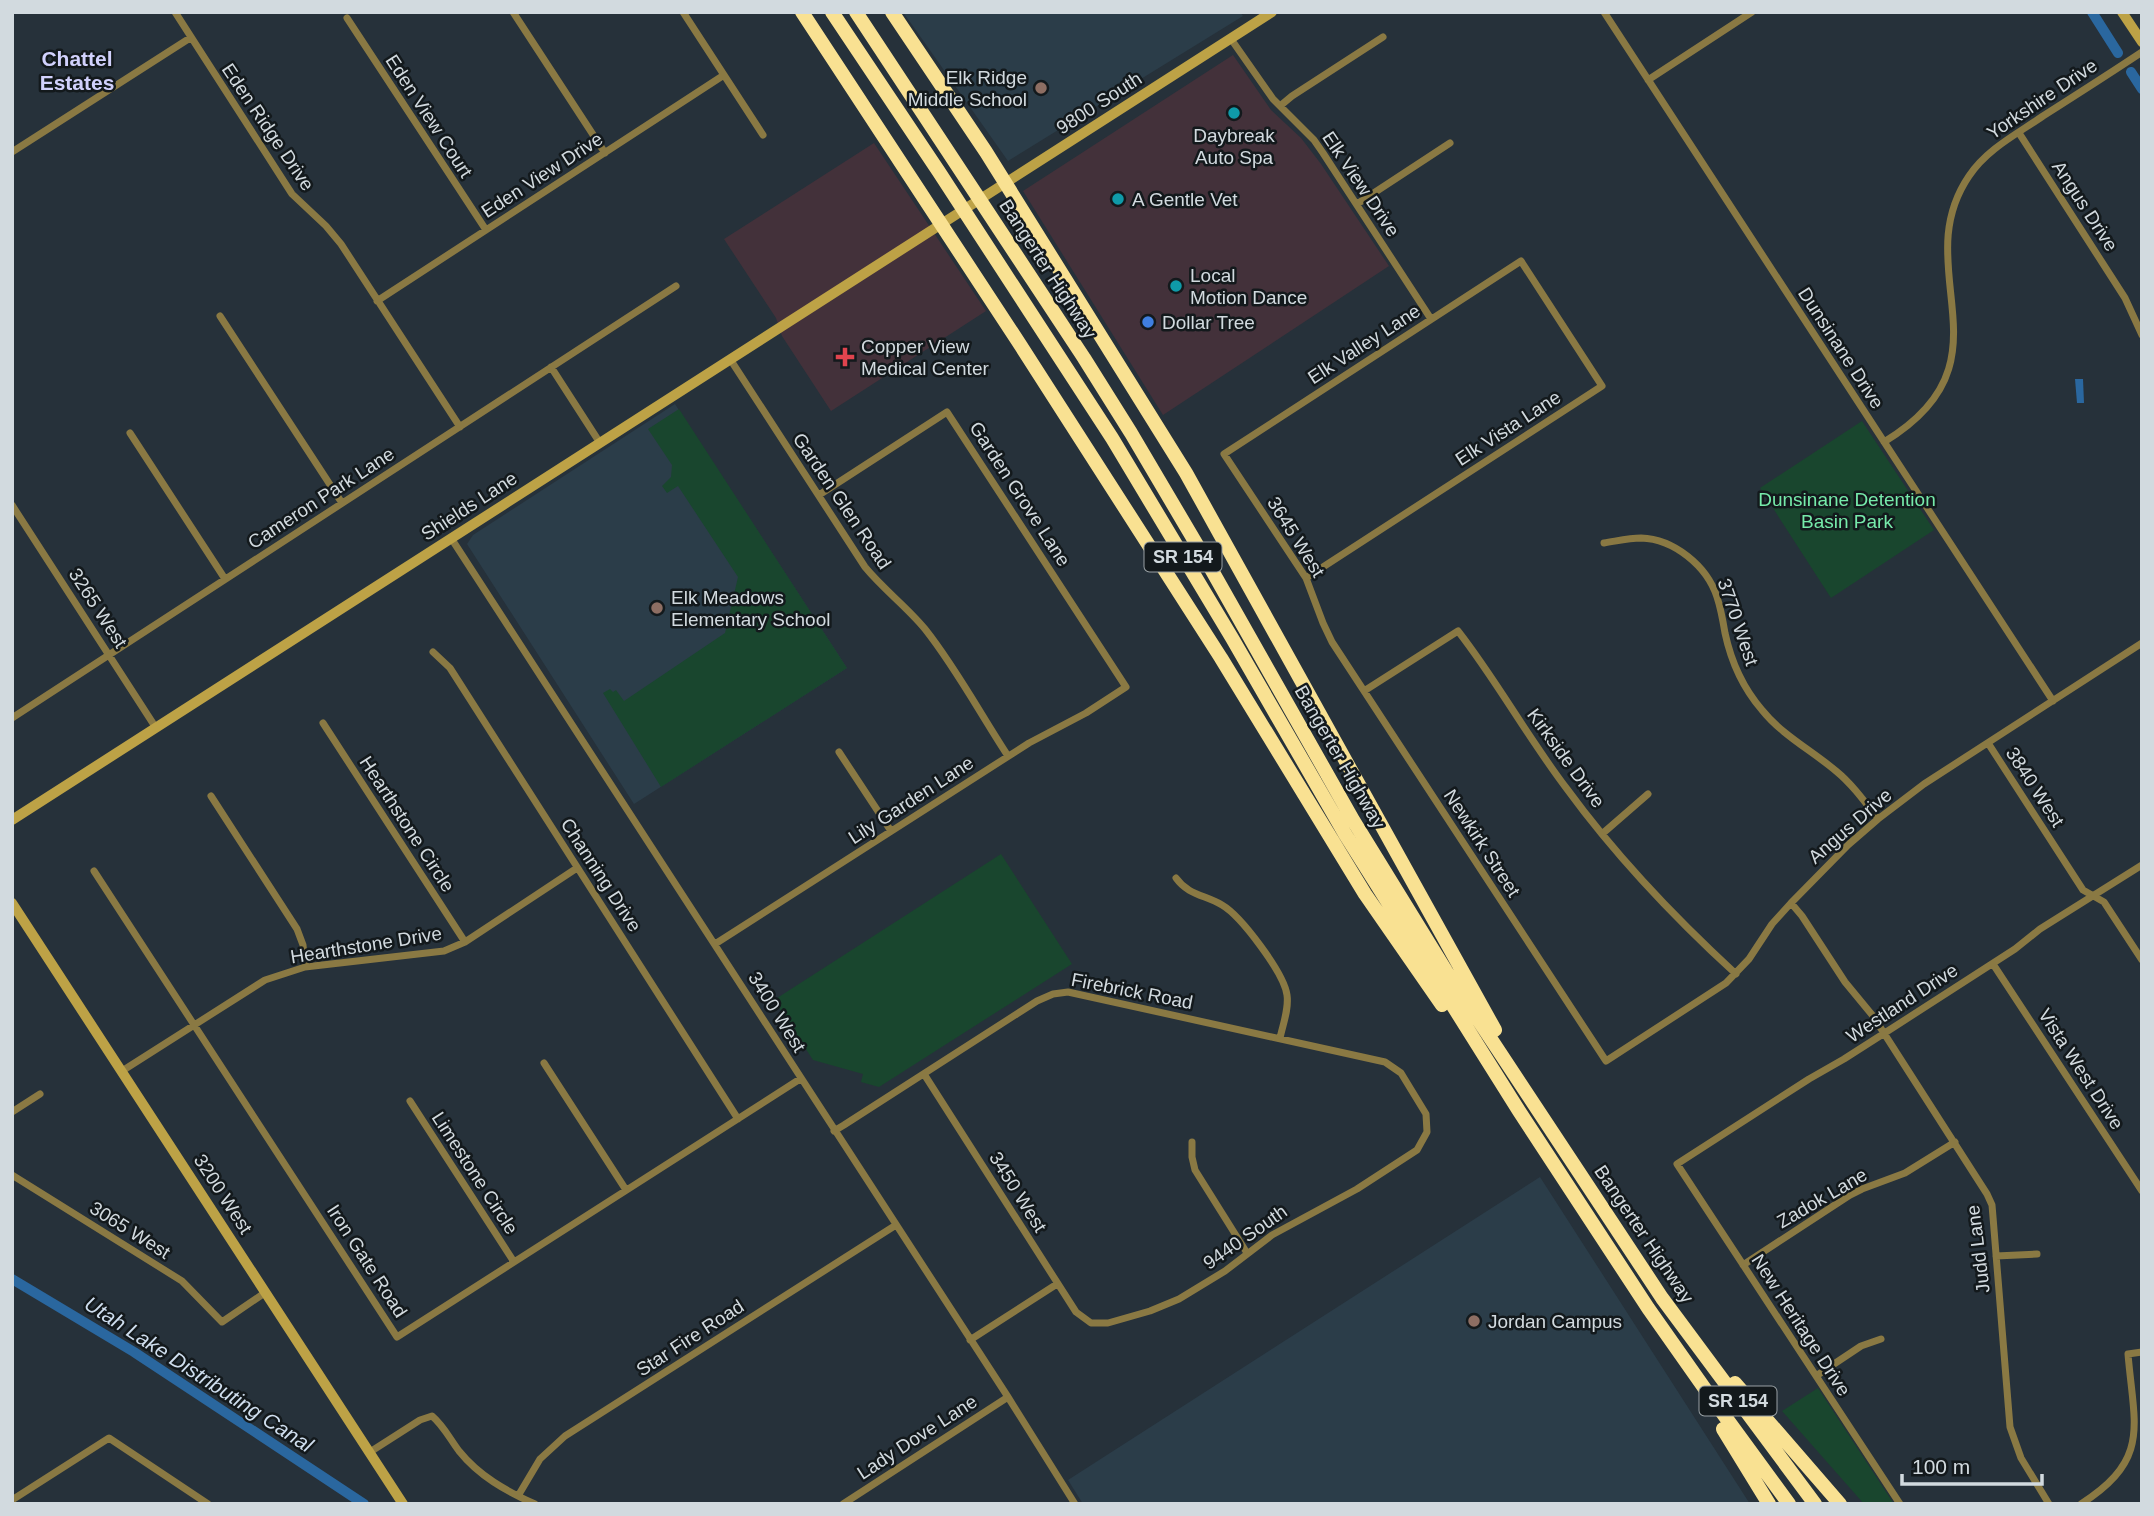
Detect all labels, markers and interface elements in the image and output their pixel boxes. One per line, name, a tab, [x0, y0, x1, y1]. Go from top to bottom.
district label: Chattel Estates	[40, 47, 114, 94]
street label: Eden View Court	[381, 51, 477, 182]
street label: Yorkshire Drive	[1983, 54, 2101, 144]
street label: Eden Ridge Drive	[218, 59, 318, 195]
place label: Elk Ridge Middle School	[908, 67, 1027, 110]
street label: 9800 South	[1053, 68, 1145, 138]
marker: Elk Ridge Middle School	[1033, 80, 1049, 96]
marker: Daybreak Auto Spa	[1226, 105, 1242, 121]
place label: Daybreak Auto Spa	[1193, 125, 1275, 168]
street label: Elk View Drive	[1318, 127, 1404, 241]
street label: Eden View Drive	[478, 128, 606, 222]
street label: Angus Drive	[2048, 157, 2122, 255]
place label: A Gentle Vet	[1132, 189, 1238, 210]
marker: A Gentle Vet	[1110, 191, 1126, 207]
street label: Bangerter Highway	[995, 196, 1101, 343]
place label: Local Motion Dance	[1190, 265, 1307, 308]
marker: Local Motion Dance	[1168, 278, 1184, 294]
street label: Dunsinane Drive	[1794, 283, 1888, 413]
street label: Elk Valley Lane	[1304, 300, 1424, 388]
place label: Dollar Tree	[1162, 312, 1255, 333]
marker: Dollar Tree	[1140, 314, 1156, 330]
place label: Copper View Medical Center	[861, 336, 989, 379]
marker: Copper View Medical Center	[835, 347, 855, 367]
street label: Elk Vista Lane	[1451, 386, 1565, 470]
street label: Garden Grove Lane	[965, 418, 1075, 570]
street label: Garden Glen Road	[789, 429, 895, 573]
street label: Cameron Park Lane	[244, 443, 398, 553]
street label: Shields Lane	[417, 467, 521, 545]
park label: Dunsinane Detention Basin Park	[1758, 489, 1936, 532]
street label: 3645 West	[1263, 493, 1329, 582]
road number: SR 154	[1144, 542, 1222, 572]
street label: 3265 West	[65, 564, 132, 652]
street label: 3770 West	[1713, 576, 1763, 669]
place label: Elk Meadows Elementary School	[671, 587, 830, 630]
marker: Elk Meadows Elementary School	[649, 600, 665, 616]
street label: Bangerter Highway	[1291, 682, 1390, 833]
street label: Kirkside Drive	[1523, 704, 1609, 812]
street label: 3840 West	[2002, 743, 2069, 831]
street label: Hearthstone Circle	[355, 752, 459, 896]
street label: Lily Garden Lane	[845, 752, 977, 848]
street label: Angus Drive	[1804, 784, 1896, 868]
street label: Newkirk Street	[1440, 785, 1525, 901]
street label: Channing Drive	[557, 814, 645, 936]
street label: Hearthstone Drive	[289, 923, 443, 967]
street label: Westland Drive	[1842, 959, 1962, 1047]
street label: 3400 West	[744, 968, 810, 1057]
street label: Firebrick Road	[1069, 969, 1195, 1013]
street label: Vista West Drive	[2034, 1005, 2128, 1133]
street label: Limestone Circle	[428, 1108, 522, 1238]
street label: 3450 West	[985, 1148, 1051, 1237]
street label: 3200 West	[190, 1150, 257, 1238]
street label: Bangerter Highway	[1590, 1161, 1698, 1307]
street label: Zadok Lane	[1773, 1164, 1871, 1232]
street label: 3065 West	[86, 1197, 175, 1263]
street label: Iron Gate Road	[323, 1201, 411, 1321]
street label: 9440 South	[1199, 1201, 1291, 1273]
street label: Judd Lane	[1962, 1204, 1994, 1294]
street label: New Heritage Drive	[1747, 1250, 1855, 1400]
water label: Utah Lake Distributing Canal	[81, 1292, 318, 1457]
street label: Star Fire Road	[632, 1296, 748, 1380]
place label: Jordan Campus	[1488, 1311, 1622, 1332]
marker: Jordan Campus	[1466, 1313, 1482, 1329]
road number: SR 154	[1700, 1386, 1776, 1416]
street label: Lady Dove Lane	[853, 1391, 981, 1483]
scale bar	[1902, 1442, 2042, 1486]
text: 100 m	[1912, 1455, 1970, 1478]

